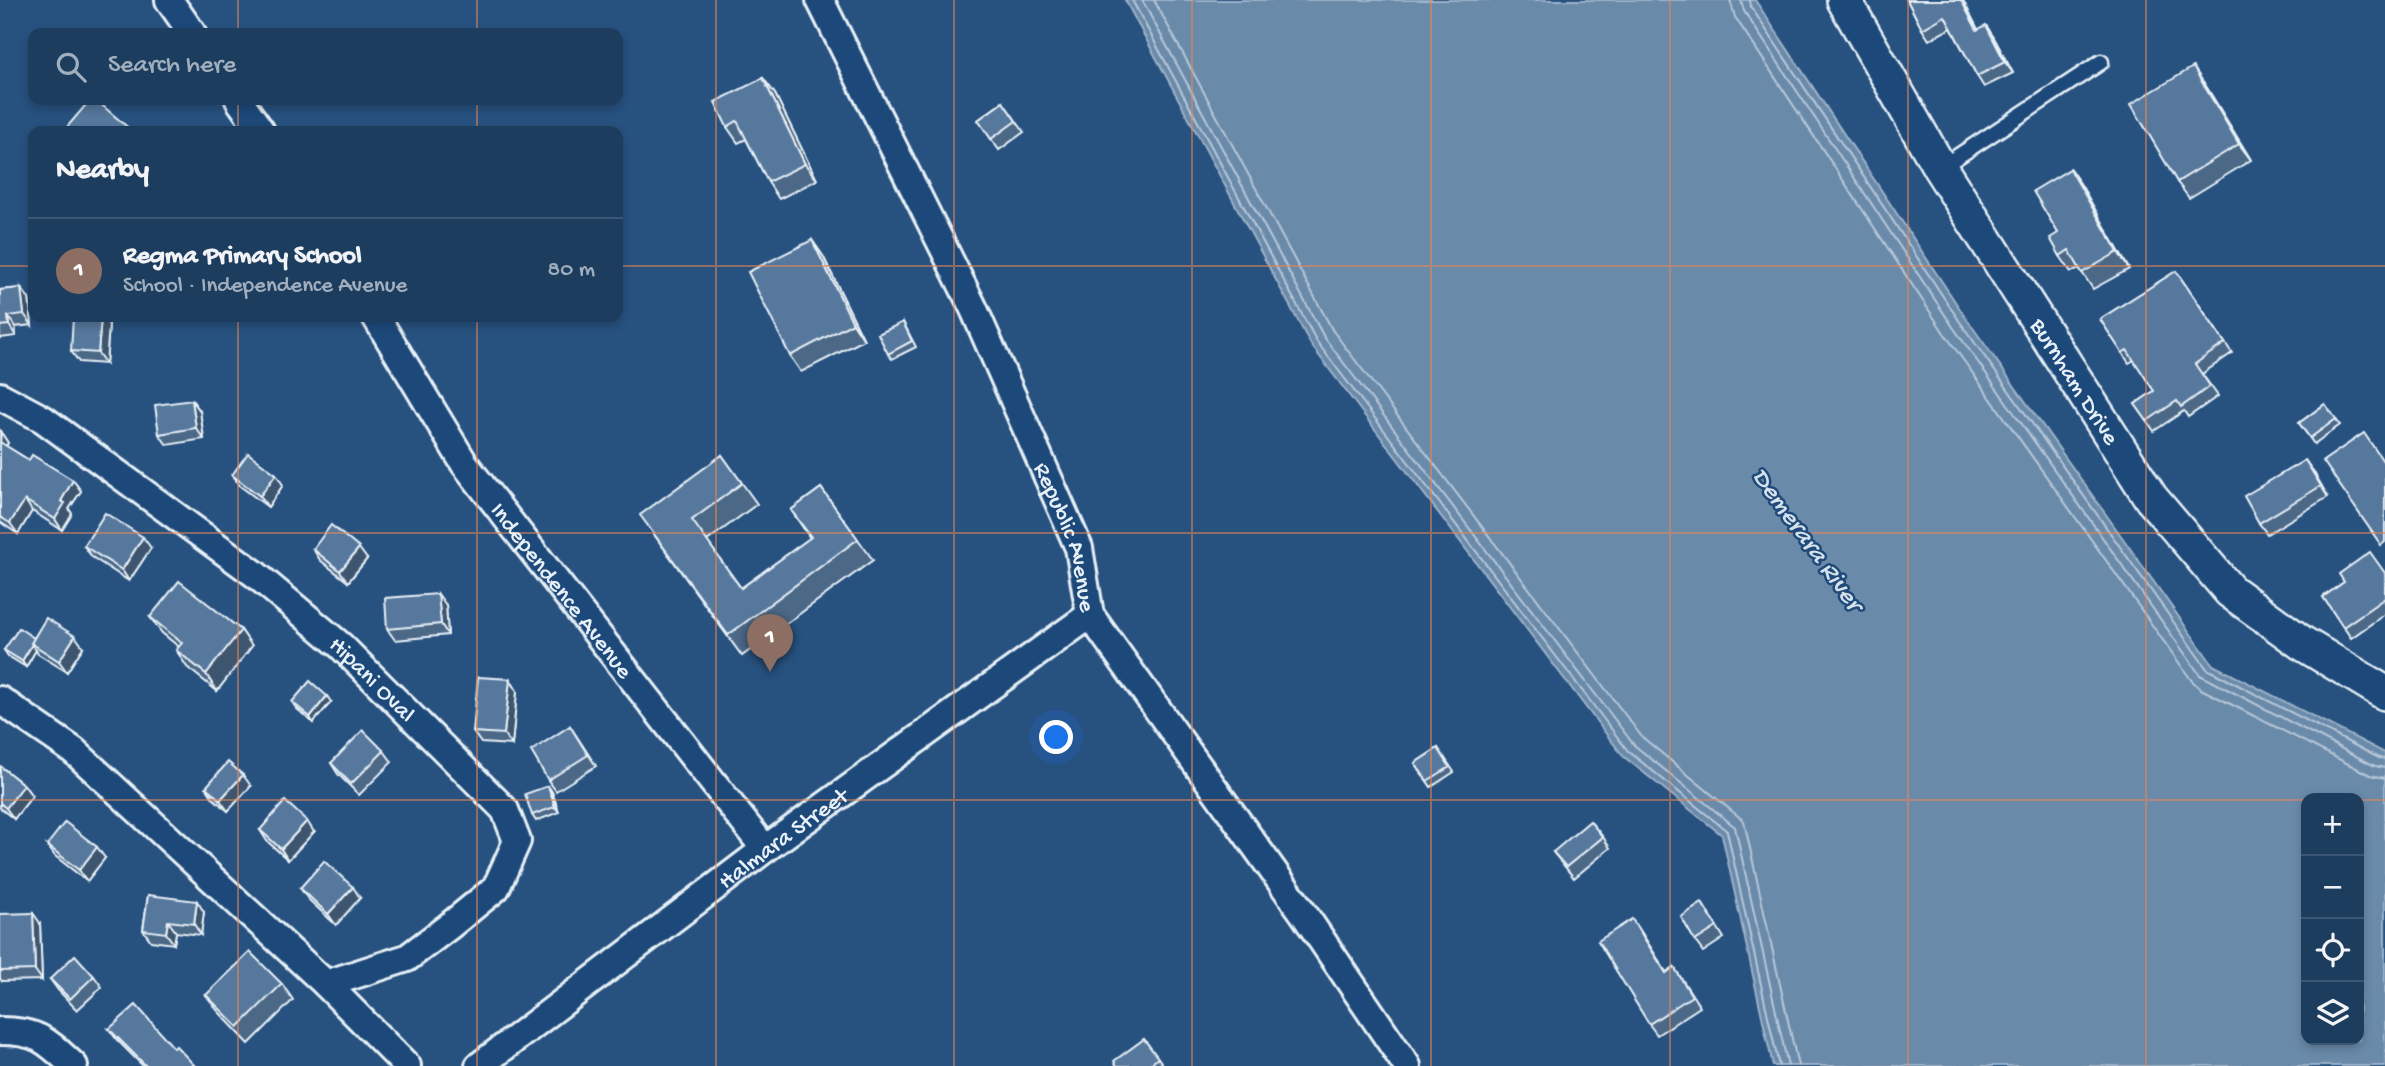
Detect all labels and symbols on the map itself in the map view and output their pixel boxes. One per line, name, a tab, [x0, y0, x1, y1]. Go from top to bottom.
street label: Burnham Drive	[2021, 313, 2125, 452]
street label: Republic Avenue	[1025, 459, 1100, 615]
water label: Demerara River	[1743, 463, 1870, 622]
street label: Independence Avenue	[482, 498, 638, 686]
pin: 1	[747, 614, 793, 672]
street label: Hipani Oval	[322, 631, 420, 730]
your location	[1039, 720, 1073, 754]
street label: Halmara Street	[714, 781, 857, 897]

